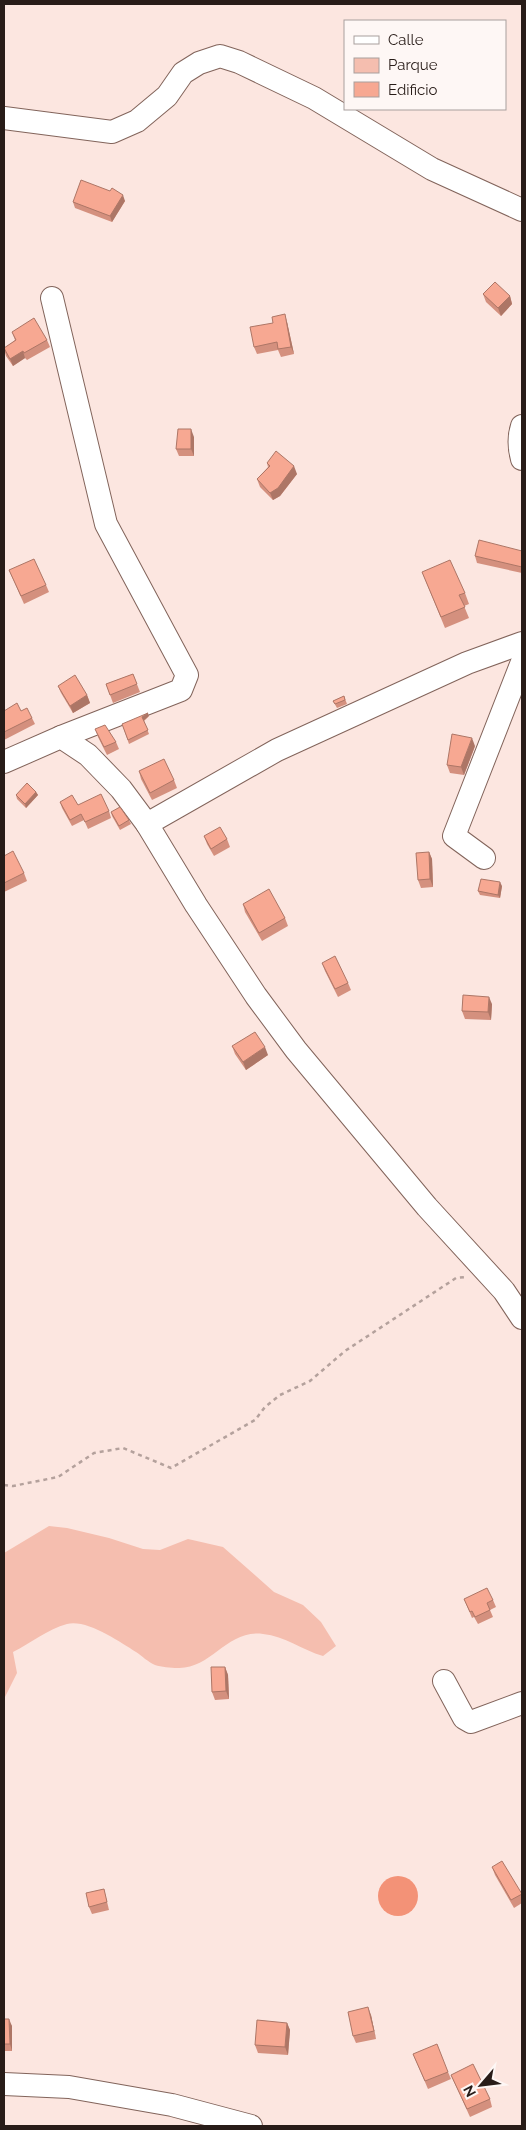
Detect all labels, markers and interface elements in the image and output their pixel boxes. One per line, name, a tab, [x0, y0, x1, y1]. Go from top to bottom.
legend	[344, 20, 506, 110]
text: Calle	[388, 31, 424, 49]
text: Parque	[388, 56, 438, 74]
text: Edificio	[388, 81, 438, 99]
north arrow	[456, 2060, 506, 2110]
text: N	[460, 2083, 479, 2100]

